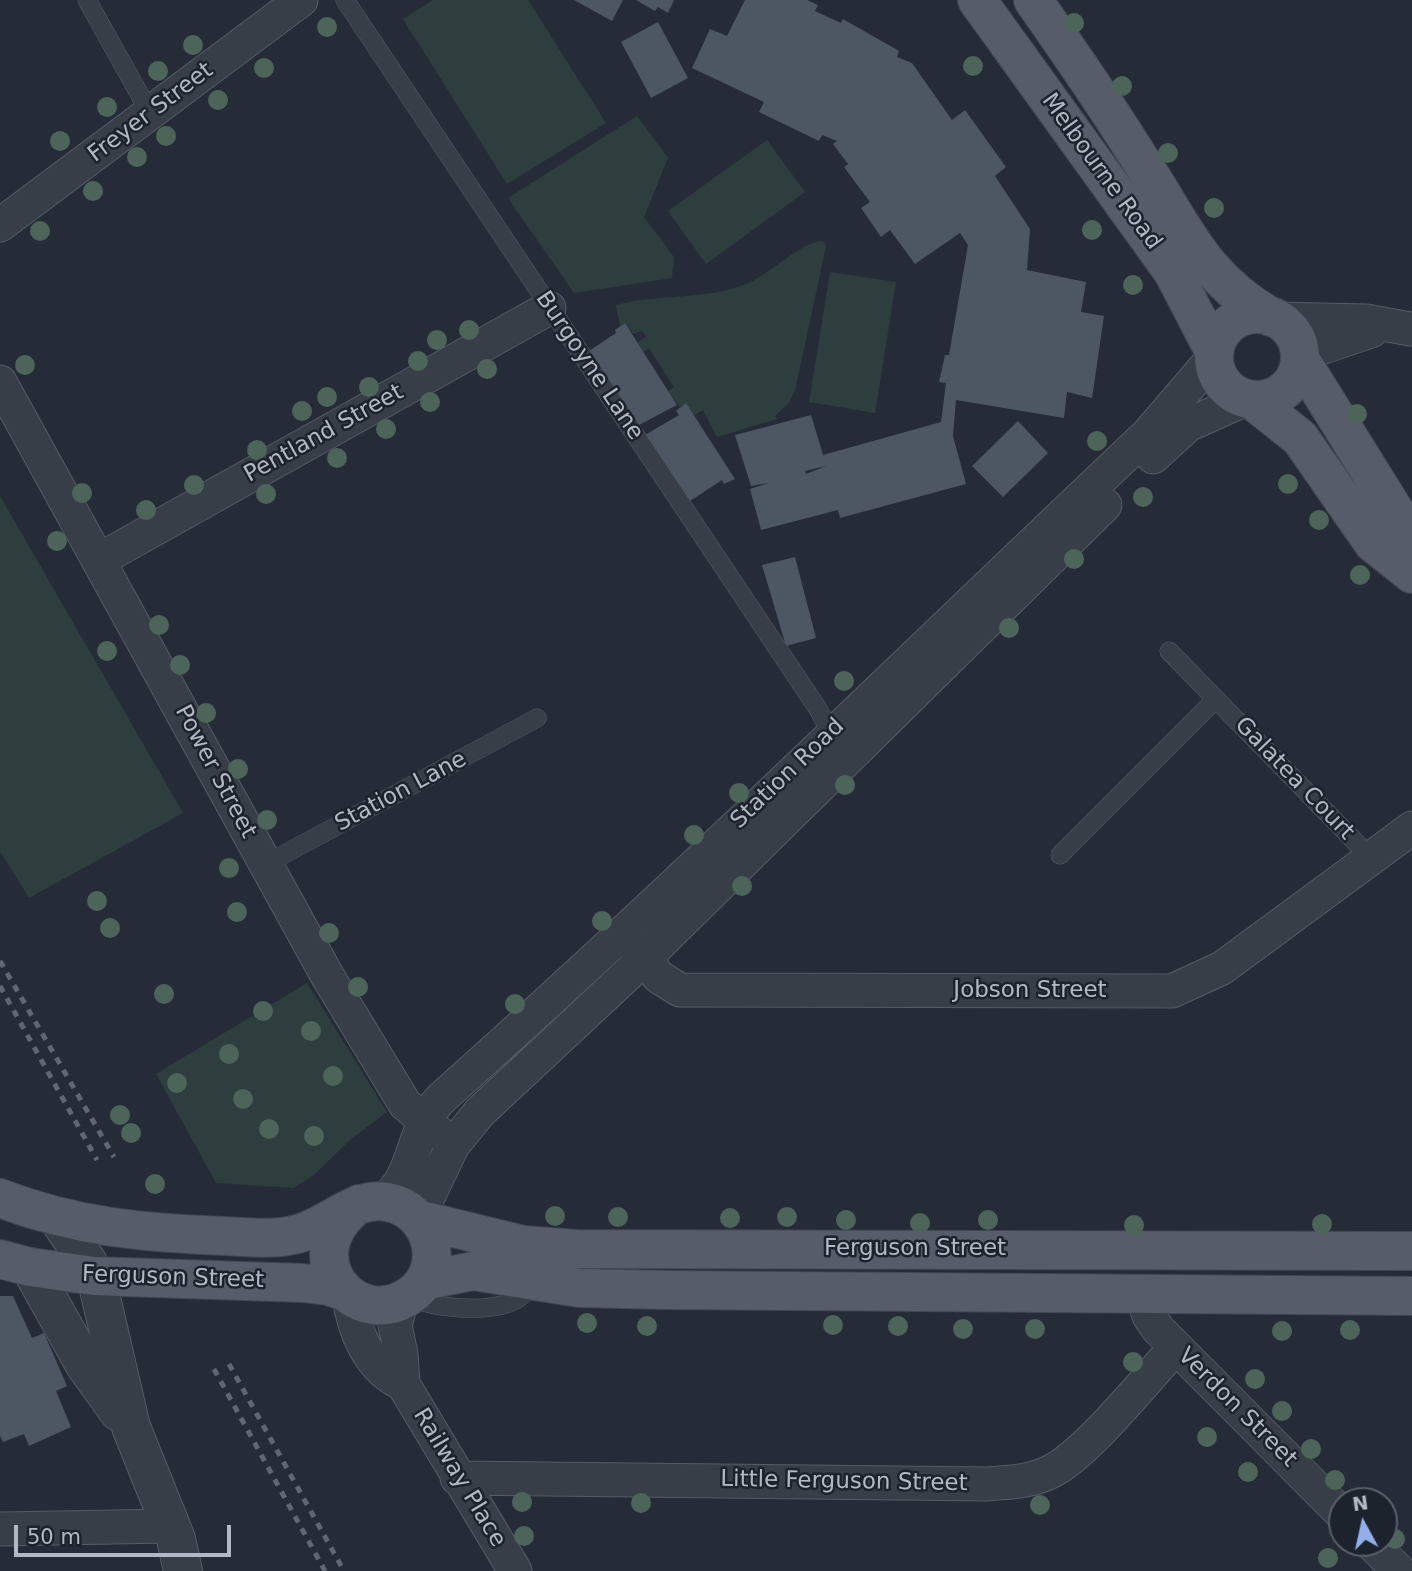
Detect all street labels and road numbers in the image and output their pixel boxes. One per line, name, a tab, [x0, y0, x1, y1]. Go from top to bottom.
street label: Freyer Street	[83, 57, 219, 169]
street label: Melbourne Road	[1035, 88, 1167, 256]
street label: Burgoyne Lane	[529, 286, 649, 446]
street label: Pentland Street	[240, 379, 408, 489]
street label: Power Street	[168, 701, 262, 843]
street label: Galatea Court	[1228, 712, 1360, 846]
street label: Station Road	[726, 713, 850, 835]
street label: Station Lane	[331, 746, 471, 838]
street label: Jobson Street	[953, 977, 1107, 1005]
street label: Ferguson Street	[824, 1235, 1006, 1263]
street label: Ferguson Street	[81, 1261, 265, 1295]
street label: Verdon Street	[1172, 1343, 1302, 1473]
street label: Railway Place	[407, 1403, 511, 1553]
street label: Little Ferguson Street	[720, 1466, 968, 1498]

